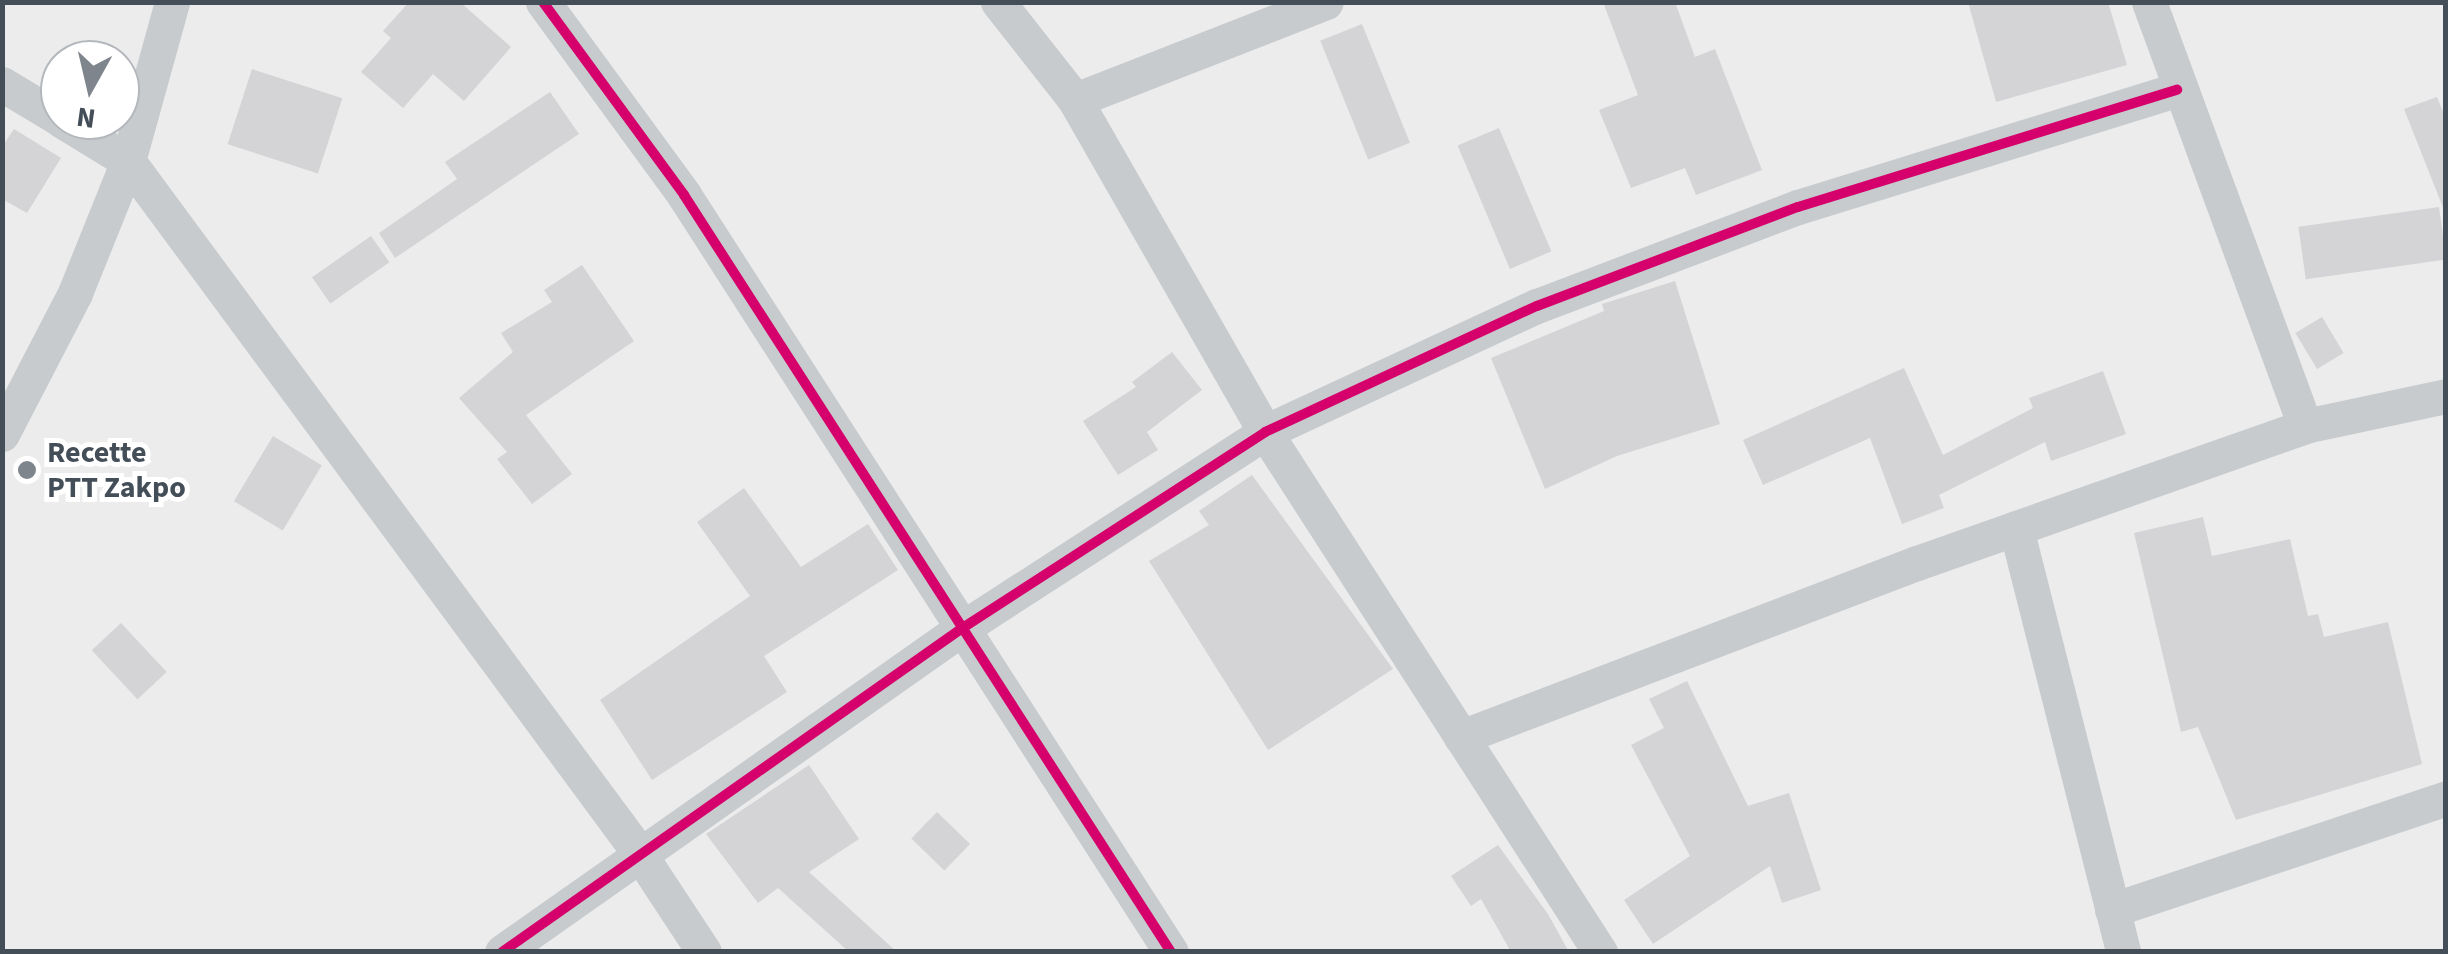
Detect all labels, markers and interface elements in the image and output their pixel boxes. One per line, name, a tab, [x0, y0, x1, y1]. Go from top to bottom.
north arrow	[40, 40, 140, 140]
text: N	[74, 97, 98, 139]
place label: Recette PTT Zakpo	[47, 435, 186, 506]
marker: Recette PTT Zakpo	[16, 459, 38, 481]

